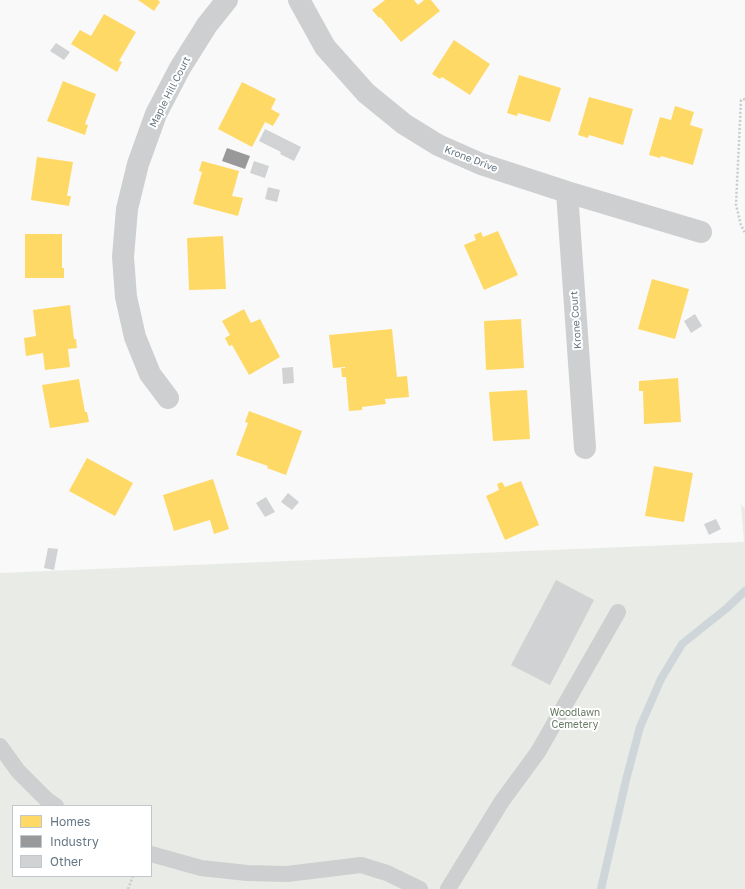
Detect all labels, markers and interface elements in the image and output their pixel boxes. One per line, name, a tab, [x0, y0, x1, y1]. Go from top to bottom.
street label: Maple Hill Court	[147, 55, 193, 129]
street label: Krone Drive	[443, 143, 499, 175]
street label: Krone Court	[568, 291, 584, 349]
park label: Woodlawn Cemetery	[550, 707, 600, 730]
legend	[12, 805, 152, 877]
text: Homes	[50, 814, 90, 829]
text: Industry	[50, 834, 99, 849]
text: Other	[50, 854, 83, 869]

